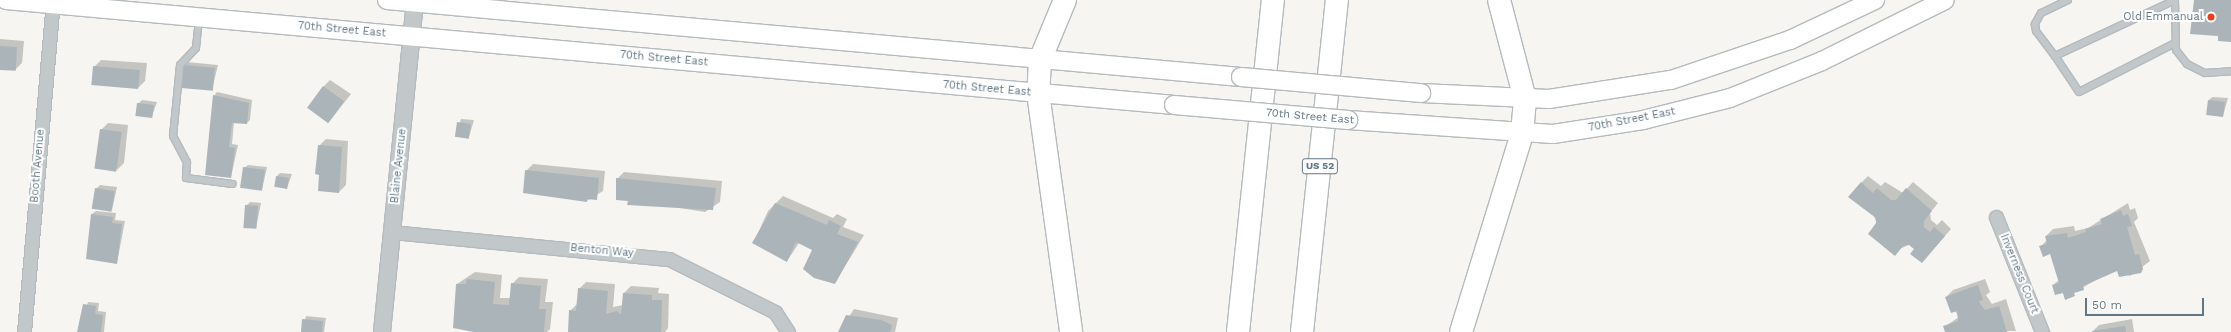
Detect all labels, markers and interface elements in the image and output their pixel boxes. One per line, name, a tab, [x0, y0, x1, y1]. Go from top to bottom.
place label: Old Emmanual	[2123, 10, 2203, 24]
marker: Old Emmanual	[2206, 12, 2216, 22]
street label: 70th Street East	[297, 20, 387, 40]
street label: 70th Street East	[619, 49, 709, 69]
street label: 70th Street East	[942, 79, 1032, 99]
street label: 70th Street East	[1587, 105, 1677, 135]
street label: 70th Street East	[1265, 107, 1355, 127]
street label: Booth Avenue	[28, 128, 48, 204]
street label: Blaine Avenue	[388, 128, 410, 204]
road number: US 52	[1301, 158, 1339, 174]
street label: Inverness Court	[1997, 232, 2041, 316]
street label: Benton Way	[570, 242, 634, 260]
scale bar	[2087, 290, 2206, 316]
text: 50 m	[2092, 298, 2122, 312]

